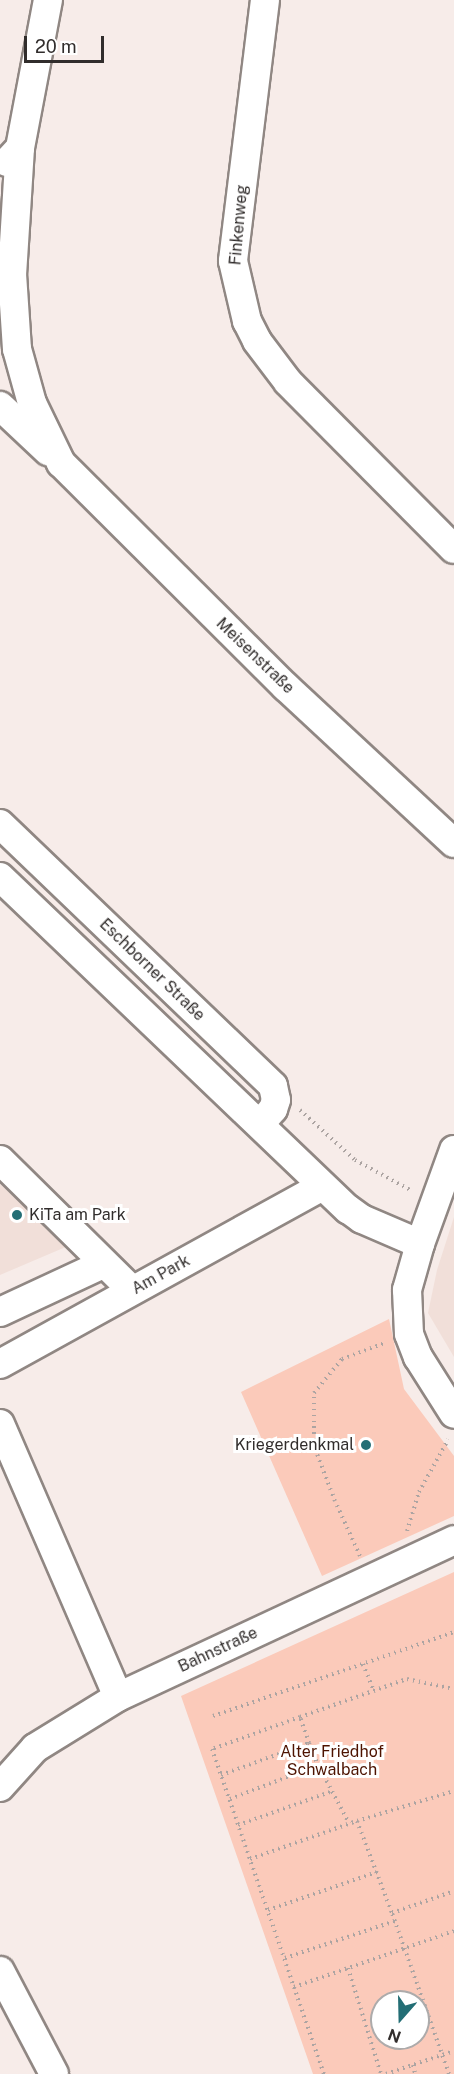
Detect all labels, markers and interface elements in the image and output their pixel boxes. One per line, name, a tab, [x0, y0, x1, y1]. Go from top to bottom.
scale bar	[27, 24, 106, 62]
text: 20 m	[35, 36, 77, 57]
street label: Finkenweg	[226, 184, 252, 266]
street label: Meisenstraße	[212, 614, 298, 698]
street label: Eschborner Straße	[95, 915, 209, 1025]
place label: KiTa am Park	[29, 1205, 126, 1225]
marker: KiTa am Park	[10, 1208, 24, 1222]
street label: Am Park	[129, 1251, 193, 1299]
place label: Kriegerdenkmal	[235, 1435, 354, 1455]
marker: Kriegerdenkmal	[359, 1438, 373, 1452]
street label: Bahnstraße	[175, 1623, 261, 1677]
park label: Alter Friedhof Schwalbach	[280, 1742, 384, 1780]
north arrow	[370, 1990, 430, 2050]
text: N	[385, 2024, 403, 2047]

